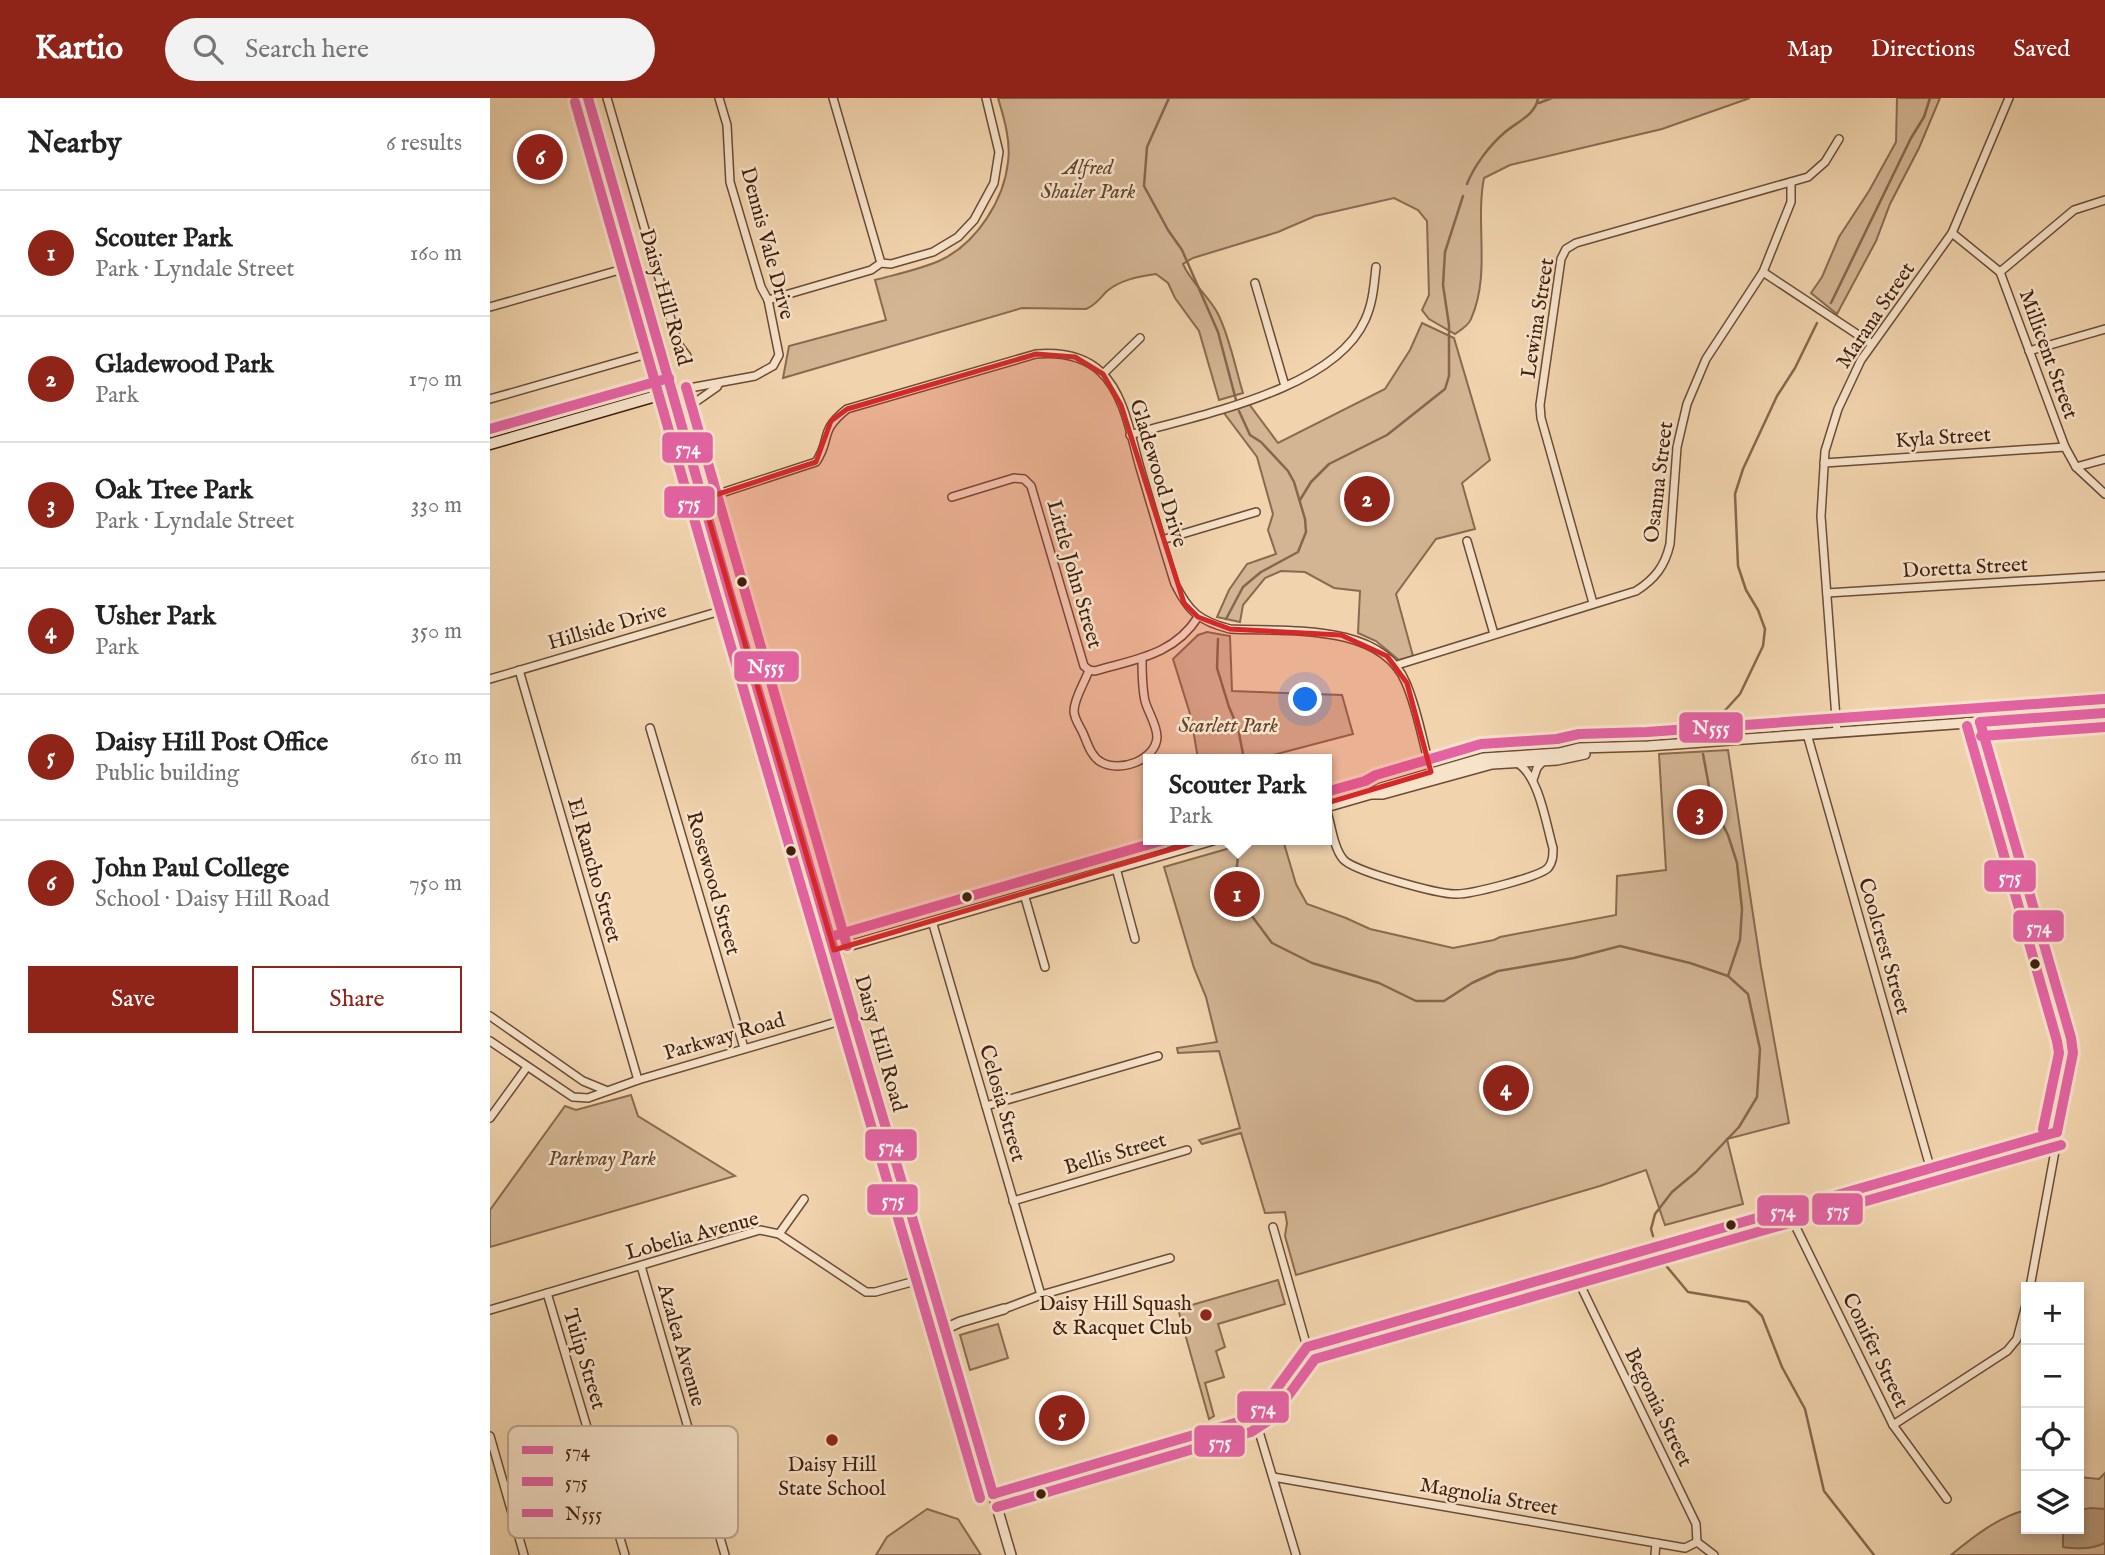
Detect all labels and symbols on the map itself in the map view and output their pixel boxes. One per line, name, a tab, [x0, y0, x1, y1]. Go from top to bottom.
pin: 6	[517, 131, 563, 183]
park label: Alfred Shailer Park	[1041, 155, 1136, 206]
street label: Dennis Vale Drive	[733, 164, 800, 323]
street label: Daisy Hill Road	[632, 226, 697, 370]
street label: Lewina Street	[1516, 256, 1561, 380]
street label: Marana Street	[1831, 257, 1922, 374]
street label: Millicent Street	[2012, 286, 2084, 423]
street label: Gladewood Drive	[1122, 396, 1193, 551]
street label: Osanna Street	[1639, 420, 1680, 544]
street label: Kyla Street	[1894, 422, 1992, 455]
line badge: 574	[661, 431, 714, 464]
text: 574	[675, 437, 701, 461]
pin: 2	[1344, 473, 1390, 525]
line badge: 575	[663, 485, 716, 519]
text: 575	[678, 492, 700, 516]
street label: Little John Street	[1039, 497, 1108, 652]
street label: Doretta Street	[1902, 552, 2029, 585]
unlabelled marker	[735, 575, 749, 589]
street label: Hillside Drive	[545, 597, 670, 657]
line badge: N555	[733, 650, 800, 683]
text: N555	[746, 656, 785, 680]
your location	[1288, 682, 1322, 716]
line badge: N555	[1678, 711, 1744, 744]
park label: Scarlett Park	[1178, 713, 1278, 740]
text: N555	[1691, 717, 1730, 741]
pin: 3	[1677, 786, 1723, 838]
street label: El Rancho Street	[560, 795, 627, 946]
street label: Rosewood Street	[679, 808, 746, 958]
unlabelled marker	[784, 844, 798, 858]
line badge: 575	[1983, 859, 2037, 893]
text: 575	[1999, 866, 2021, 890]
pin: 1	[1214, 868, 1260, 920]
street label: Coolcrest Street	[1851, 875, 1916, 1018]
unlabelled marker	[960, 890, 974, 904]
line badge: 574	[2012, 909, 2065, 943]
text: 574	[2026, 916, 2052, 940]
unlabelled marker	[2028, 957, 2042, 971]
street label: Daisy Hill Road	[847, 972, 912, 1116]
street label: Parkway Road	[661, 1007, 789, 1068]
street label: Celosia Street	[972, 1042, 1031, 1165]
pin: 4	[1483, 1062, 1529, 1114]
street label: Bellis Street	[1061, 1127, 1170, 1182]
line badge: 574	[864, 1128, 918, 1162]
text: 574	[878, 1135, 904, 1159]
park label: Parkway Park	[548, 1146, 657, 1173]
line badge: 575	[866, 1183, 919, 1216]
text: 575	[882, 1189, 904, 1213]
line badge: 575	[1811, 1192, 1864, 1226]
line badge: 574	[1756, 1194, 1810, 1227]
text: 575	[1827, 1199, 1849, 1223]
text: 574	[1770, 1200, 1796, 1224]
street label: Lobelia Avenue	[623, 1206, 762, 1267]
unlabelled marker	[1724, 1218, 1738, 1232]
street label: Azalea Avenue	[650, 1280, 711, 1410]
street label: Conifer Street	[1835, 1289, 1914, 1413]
place label: Daisy Hill Squash & Racquet Club	[1039, 1291, 1192, 1342]
street label: Tulip Street	[555, 1306, 612, 1413]
marker: Daisy Hill Squash & Racquet Club	[1198, 1307, 1214, 1323]
street label: Begonia Street	[1617, 1344, 1698, 1471]
line badge: 574	[1236, 1390, 1290, 1424]
pin: 5	[1039, 1392, 1085, 1444]
text: 574	[1250, 1397, 1276, 1421]
line badge: 575	[1193, 1424, 1246, 1458]
legend	[508, 1426, 738, 1538]
text: 575	[1209, 1431, 1231, 1455]
marker: Daisy Hill State School	[824, 1432, 840, 1448]
text: 574	[565, 1440, 591, 1464]
place label: Daisy Hill State School	[778, 1452, 886, 1503]
text: 575	[565, 1471, 588, 1495]
street label: Magnolia Street	[1418, 1472, 1560, 1523]
unlabelled marker	[1034, 1487, 1048, 1501]
text: N555	[565, 1503, 602, 1527]

